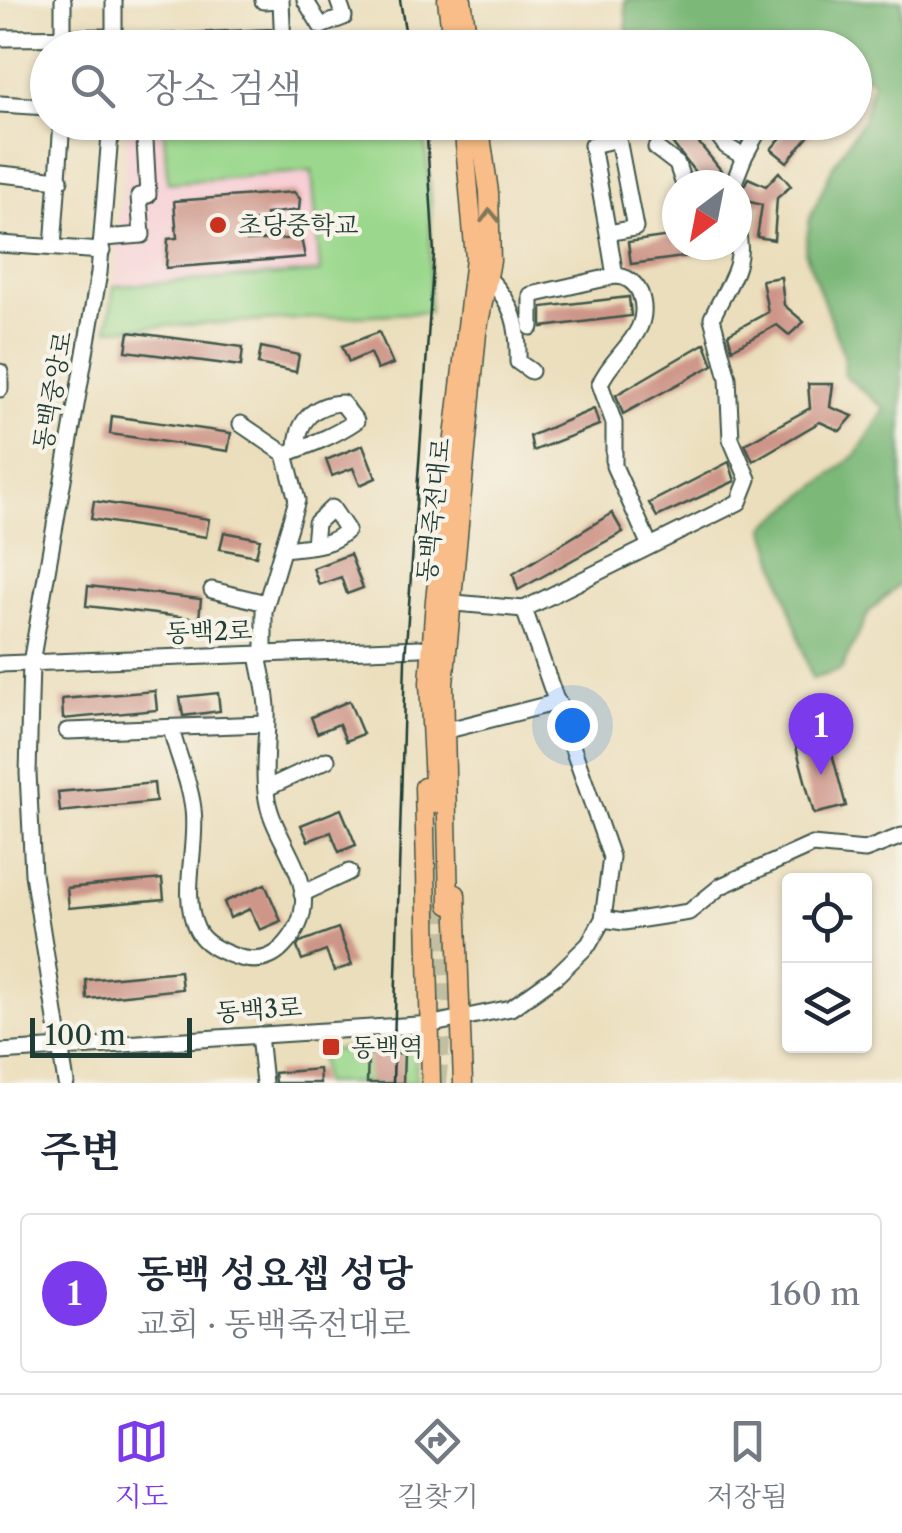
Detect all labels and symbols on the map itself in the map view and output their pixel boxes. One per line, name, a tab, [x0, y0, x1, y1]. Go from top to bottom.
north arrow	[662, 170, 752, 260]
one-way arrow	[479, 207, 500, 223]
place label: 초당중학교	[238, 210, 359, 241]
marker: 초당중학교	[207, 214, 229, 236]
street label: 동백중앙로	[27, 329, 79, 453]
street label: 동백죽전대로	[411, 436, 457, 584]
street label: 동백2로	[165, 615, 253, 649]
pin: 1	[788, 692, 854, 775]
your location	[547, 700, 598, 751]
street label: 동백3로	[215, 992, 303, 1028]
scale bar	[30, 1013, 192, 1058]
place label: 동백역	[351, 1032, 423, 1063]
marker: 동백역	[320, 1036, 342, 1058]

